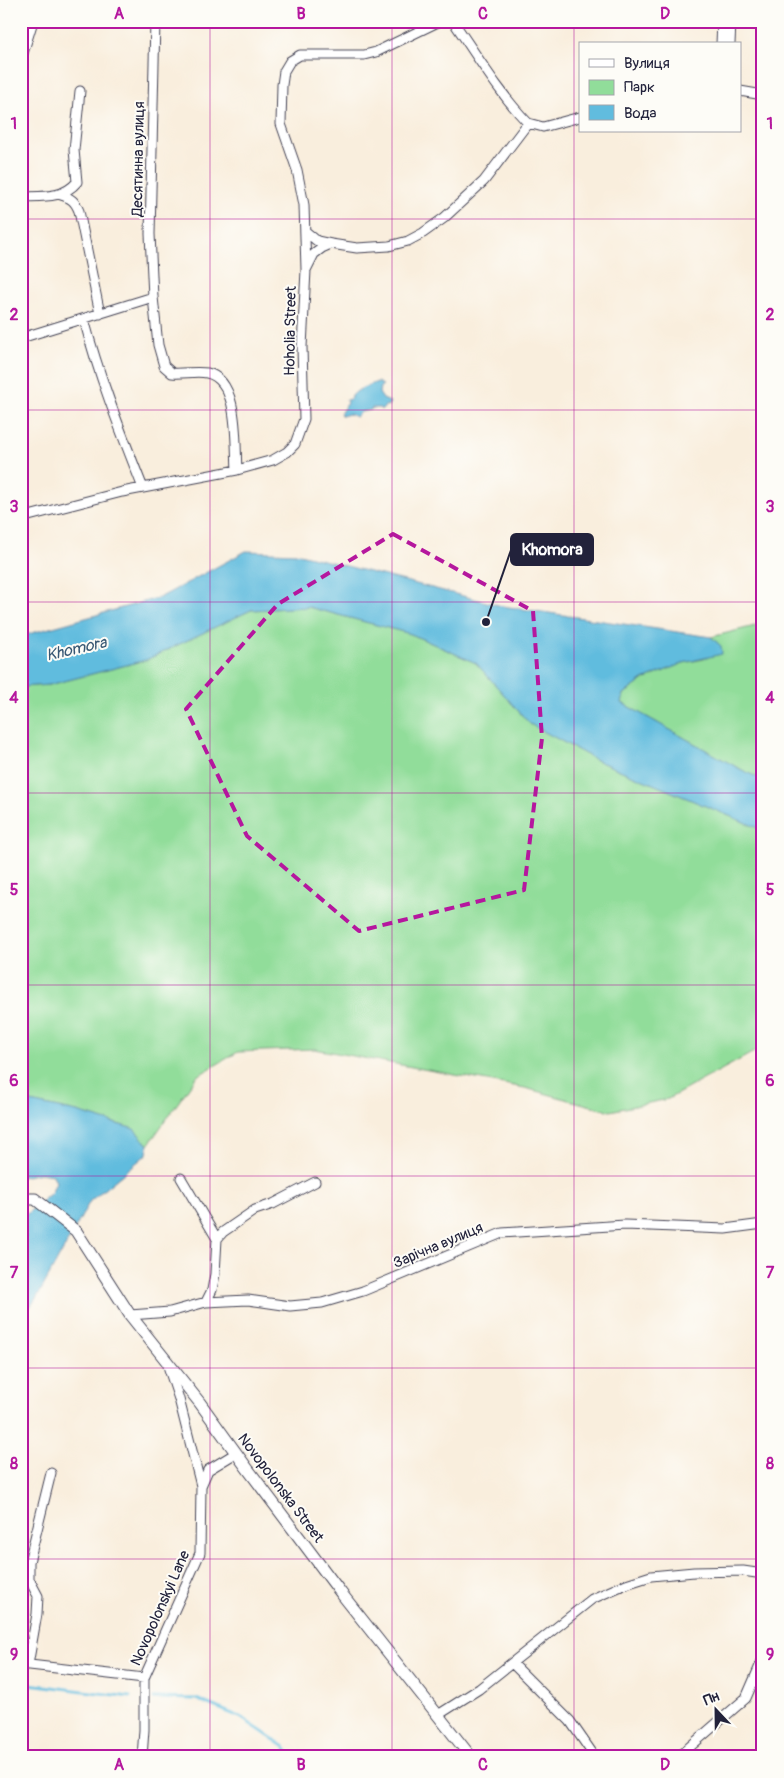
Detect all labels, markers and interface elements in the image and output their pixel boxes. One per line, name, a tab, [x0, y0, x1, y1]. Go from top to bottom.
text: A	[114, 4, 125, 24]
text: B	[296, 4, 306, 24]
text: C	[478, 4, 488, 24]
text: D	[660, 4, 670, 24]
legend	[579, 42, 742, 132]
text: Вулиця	[624, 54, 670, 73]
text: Парк	[624, 78, 655, 97]
street label: Десятинна вулиця	[128, 101, 149, 218]
text: Вода	[624, 104, 657, 123]
text: 1	[11, 114, 17, 134]
text: 1	[767, 114, 773, 134]
street label: Hoholia Street	[280, 285, 301, 376]
text: 2	[10, 305, 19, 325]
text: 2	[766, 305, 775, 325]
text: 3	[10, 497, 19, 517]
text: 3	[766, 497, 775, 517]
callout: Khomora	[511, 534, 593, 565]
text: Khomora	[521, 540, 583, 560]
water label: Khomora	[44, 632, 110, 666]
text: 4	[9, 688, 19, 708]
text: 4	[765, 688, 775, 708]
text: 5	[10, 880, 19, 900]
text: 5	[766, 880, 775, 900]
text: 6	[9, 1071, 19, 1091]
text: 6	[765, 1071, 775, 1091]
street label: Зарічна вулиця	[390, 1218, 486, 1273]
text: 7	[10, 1263, 19, 1283]
text: 7	[766, 1263, 775, 1283]
street label: Novopolonska Street	[233, 1430, 328, 1547]
text: 8	[10, 1454, 18, 1474]
text: 8	[766, 1454, 774, 1474]
street label: Novopolonskyi Lane	[127, 1547, 195, 1669]
text: 9	[10, 1645, 18, 1665]
text: 9	[766, 1645, 774, 1665]
north arrow	[692, 1686, 742, 1736]
text: Пн	[701, 1688, 722, 1709]
text: A	[114, 1755, 125, 1775]
text: B	[296, 1755, 306, 1775]
text: C	[478, 1755, 488, 1775]
text: D	[660, 1755, 670, 1775]

